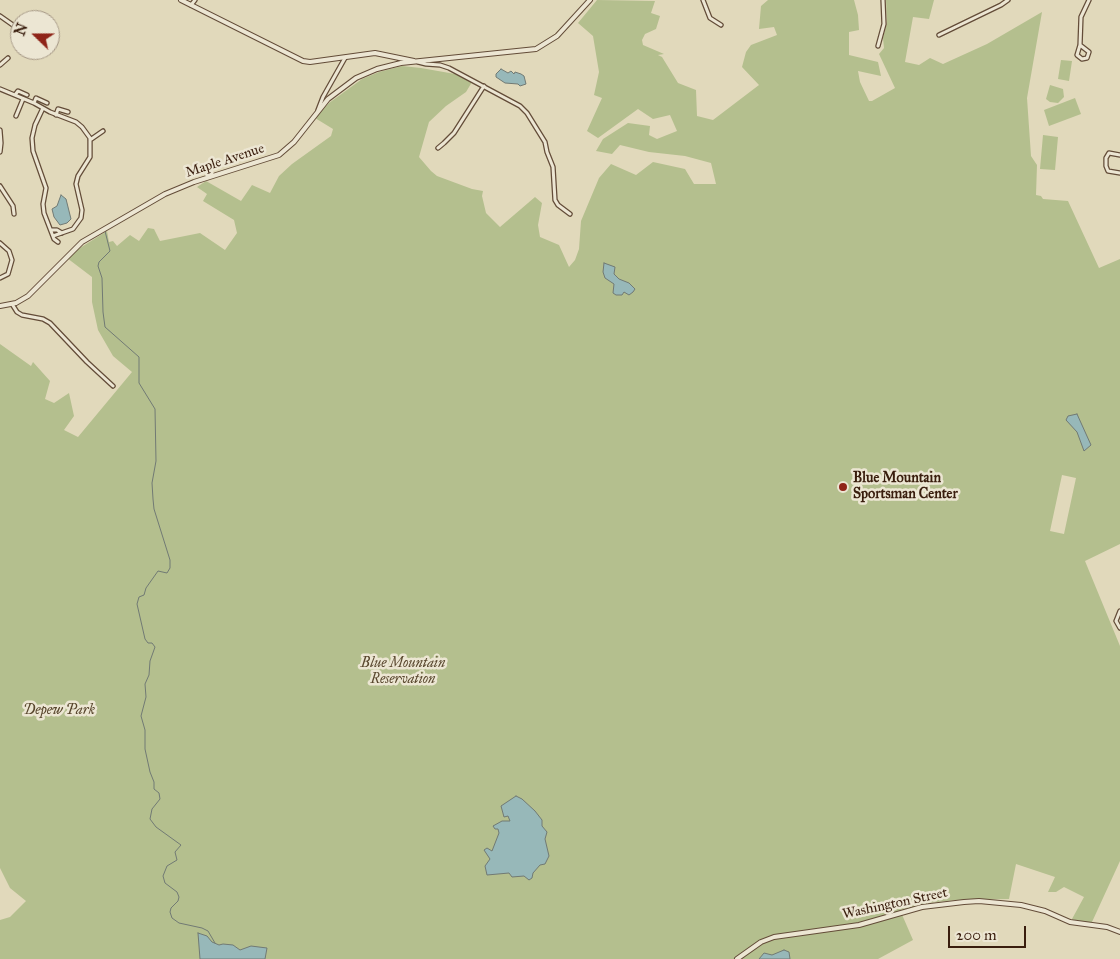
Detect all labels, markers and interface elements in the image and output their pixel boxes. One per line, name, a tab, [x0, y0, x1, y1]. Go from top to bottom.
north arrow	[10, 10, 60, 60]
text: N	[11, 21, 32, 38]
street label: Maple Avenue	[183, 140, 267, 182]
place label: Blue Mountain Sportsman Center	[853, 471, 958, 504]
marker: Blue Mountain Sportsman Center	[837, 481, 849, 493]
park label: Blue Mountain Reservation	[361, 656, 445, 689]
park label: Depew Park	[23, 703, 95, 719]
street label: Washington Street	[841, 885, 949, 923]
scale bar	[950, 916, 1028, 948]
text: 200 m	[956, 926, 997, 944]

